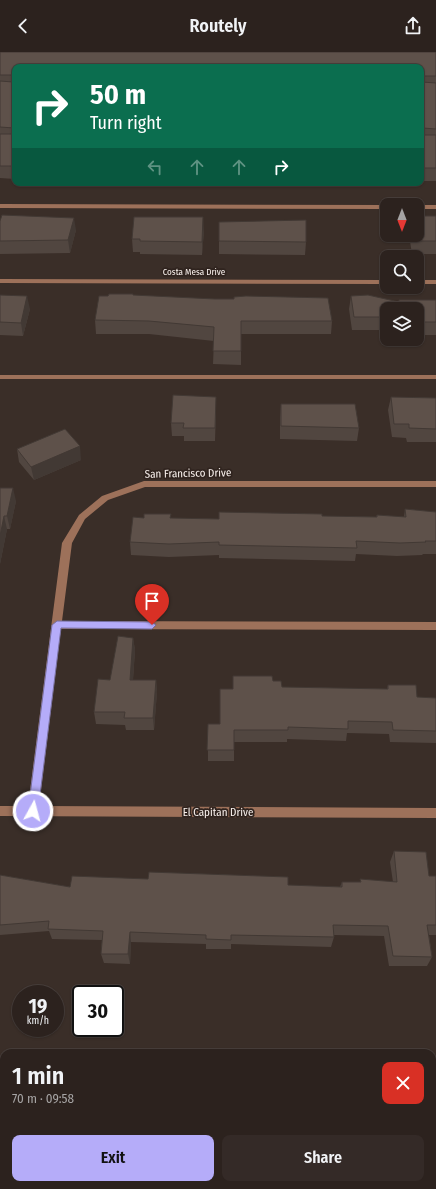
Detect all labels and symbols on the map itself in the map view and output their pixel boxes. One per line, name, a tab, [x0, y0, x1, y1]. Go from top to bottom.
north arrow	[380, 198, 424, 242]
street label: Costa Mesa Drive	[163, 267, 226, 277]
street label: San Francisco Drive	[145, 466, 231, 481]
pin	[135, 584, 169, 625]
position arrow	[12, 790, 54, 832]
street label: El Capitan Drive	[183, 806, 253, 819]
speed limit sign: 30	[72, 985, 124, 1037]

